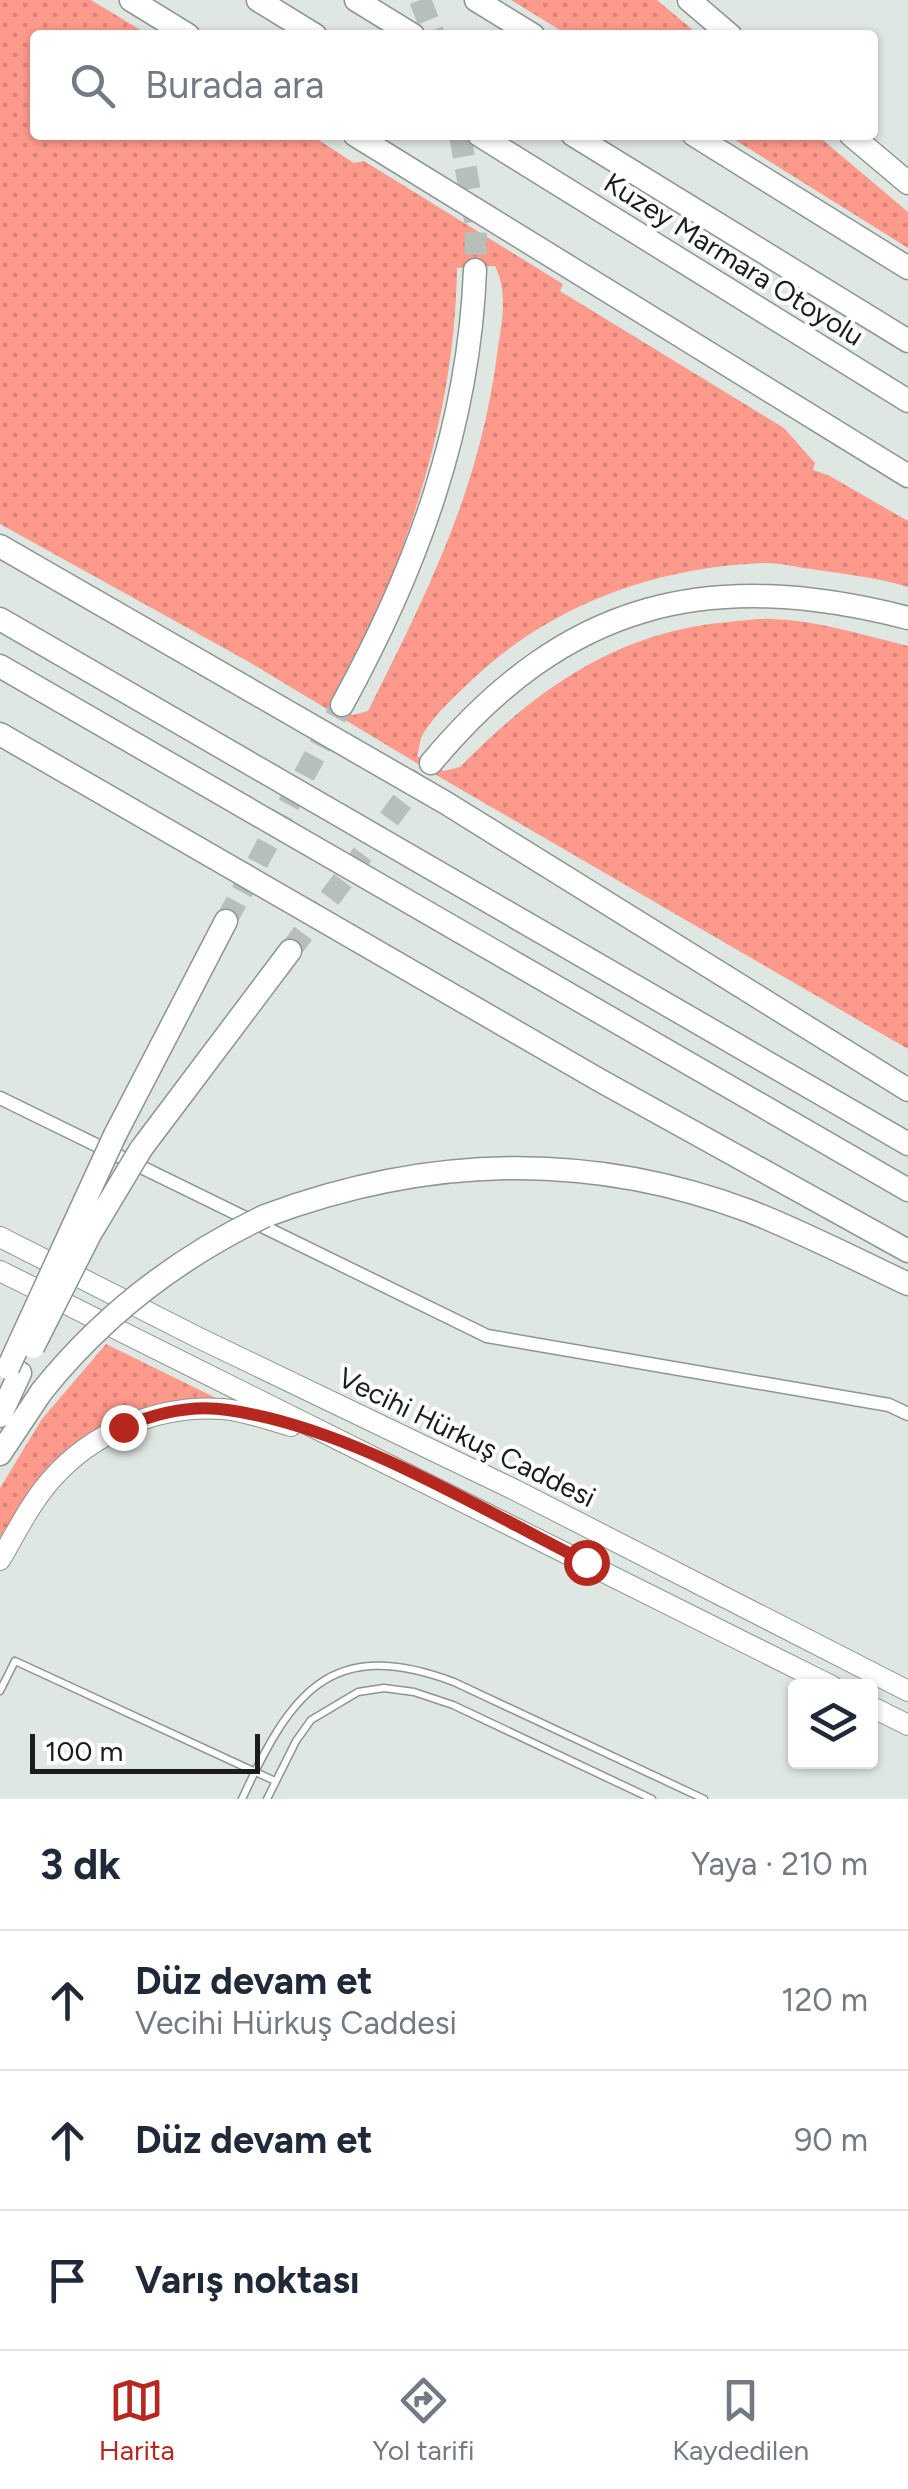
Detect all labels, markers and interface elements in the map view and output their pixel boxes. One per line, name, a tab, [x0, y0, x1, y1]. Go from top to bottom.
search box	[30, 30, 878, 140]
icon: search	[65, 58, 120, 113]
text: Burada ara	[145, 62, 324, 108]
street label: Kuzey Marmara Otoyolu	[598, 165, 870, 353]
street label: Vecihi Hürkuş Caddesi	[333, 1360, 601, 1514]
route end	[101, 1405, 147, 1451]
route start	[564, 1540, 610, 1586]
map controls	[788, 1679, 878, 1769]
button: layers	[788, 1679, 878, 1769]
scale bar	[30, 1729, 260, 1774]
text: 100 m	[45, 1734, 123, 1768]
text: 3 dk	[40, 1839, 121, 1890]
text: Yaya · 210 m	[691, 1845, 868, 1883]
text: Düz devam et	[135, 1958, 372, 2004]
icon: ahead	[40, 1973, 95, 2028]
text: 120 m	[781, 1981, 868, 2019]
text: Vecihi Hürkuş Caddesi	[135, 2004, 457, 2042]
icon: ahead	[40, 2113, 95, 2168]
text: Düz devam et	[135, 2117, 372, 2163]
text: 90 m	[794, 2121, 868, 2159]
icon: arrive	[40, 2253, 95, 2308]
text: Varış noktası	[135, 2257, 360, 2303]
tab: Harita	[99, 2373, 175, 2467]
tab: Yol tarifi	[372, 2373, 475, 2467]
tab: Kaydedilen	[672, 2373, 809, 2467]

